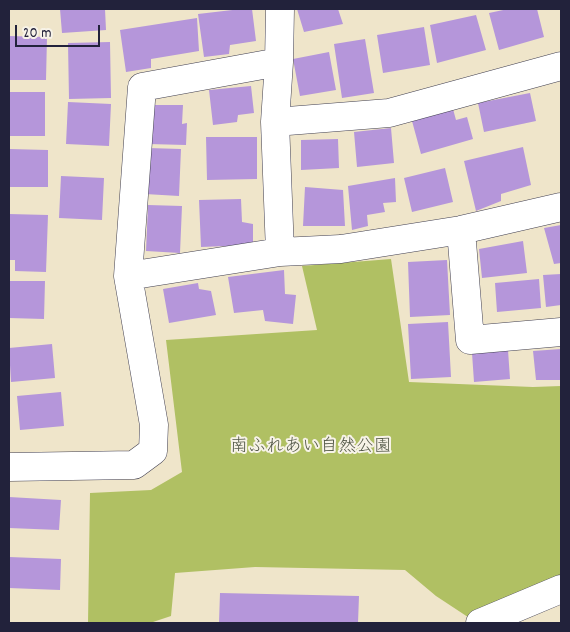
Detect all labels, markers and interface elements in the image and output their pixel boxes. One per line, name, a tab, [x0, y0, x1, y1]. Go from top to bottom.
scale bar	[18, 15, 102, 47]
text: 20 m	[23, 23, 51, 45]
park label: 南ふれあい自然公園	[230, 438, 392, 460]

